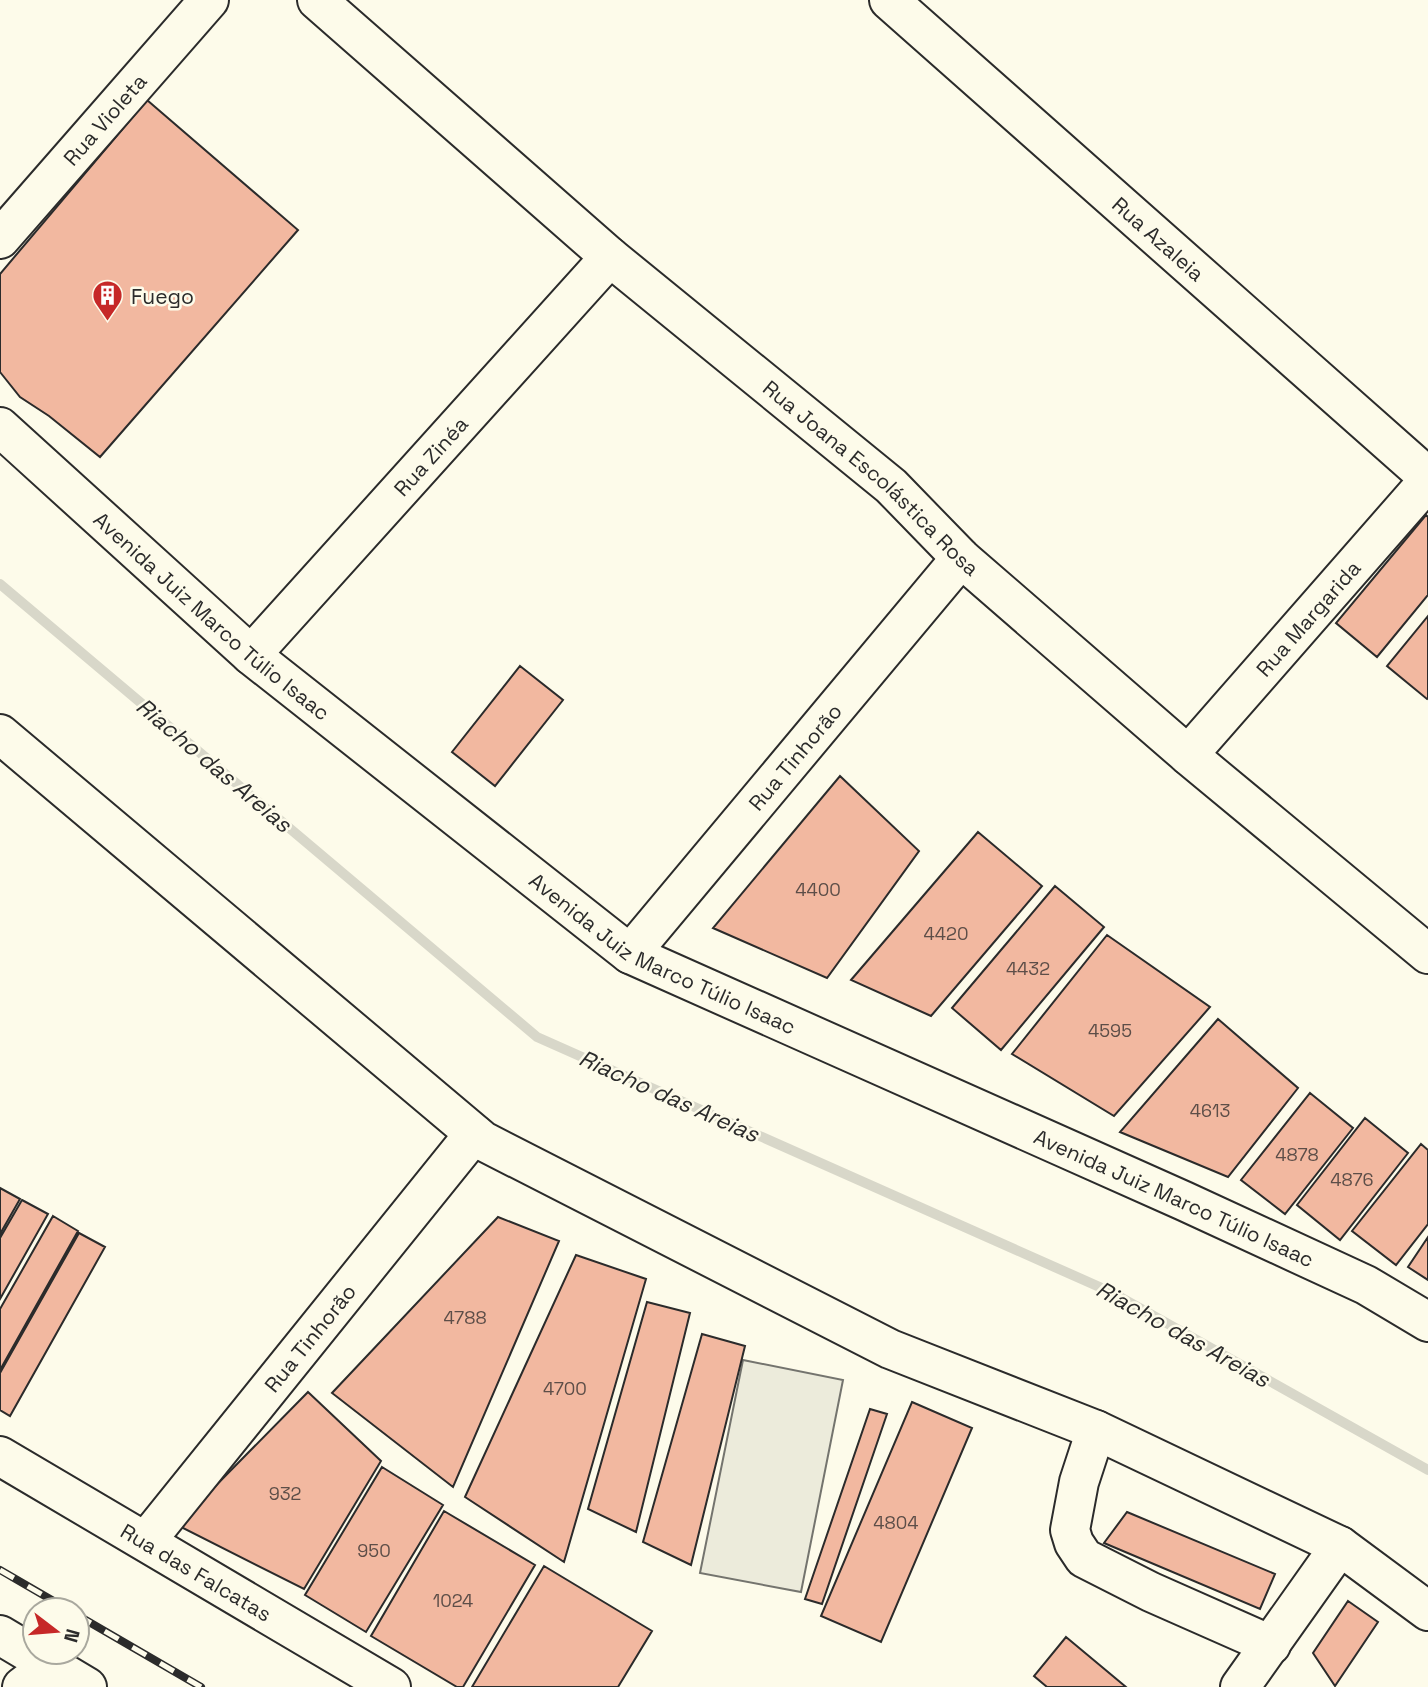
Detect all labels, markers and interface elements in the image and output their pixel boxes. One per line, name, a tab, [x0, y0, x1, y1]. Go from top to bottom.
street label: Rua Violeta	[57, 68, 152, 171]
street label: Rua Azaleia	[1107, 191, 1210, 287]
building icon: Fuego	[91, 279, 125, 323]
place label: Fuego	[131, 283, 194, 310]
street label: Rua Joana Escolástica Rosa	[758, 374, 985, 581]
street label: Rua Zinéa	[388, 410, 473, 502]
street label: Avenida Juiz Marco Túlio Isaac	[88, 506, 336, 726]
street label: Rua Margarida	[1250, 554, 1366, 682]
water label: Riacho das Areias	[130, 691, 299, 839]
street label: Rua Tinhorão	[742, 698, 847, 816]
street label: Avenida Juiz Marco Túlio Isaac	[524, 867, 800, 1040]
house number: 4400	[795, 878, 841, 901]
house number: 4420	[924, 922, 968, 945]
house number: 4432	[1006, 957, 1050, 980]
house number: 4595	[1088, 1019, 1132, 1042]
water label: Riacho das Areias	[574, 1043, 764, 1150]
house number: 4613	[1190, 1099, 1230, 1122]
street label: Avenida Juiz Marco Túlio Isaac	[1030, 1122, 1319, 1273]
house number: 4878	[1275, 1143, 1319, 1166]
house number: 4876	[1330, 1168, 1374, 1191]
water label: Riacho das Areias	[1091, 1274, 1276, 1395]
street label: Rua Tinhorão	[258, 1278, 362, 1397]
house number: 4788	[443, 1306, 487, 1329]
house number: 4700	[543, 1377, 587, 1400]
house number: 932	[269, 1482, 301, 1505]
house number: 4804	[873, 1511, 919, 1534]
street label: Rua das Falcatas	[116, 1517, 277, 1627]
house number: 950	[357, 1539, 391, 1562]
house number: 1024	[433, 1589, 473, 1612]
north arrow	[21, 1596, 91, 1666]
text: N	[58, 1626, 86, 1645]

